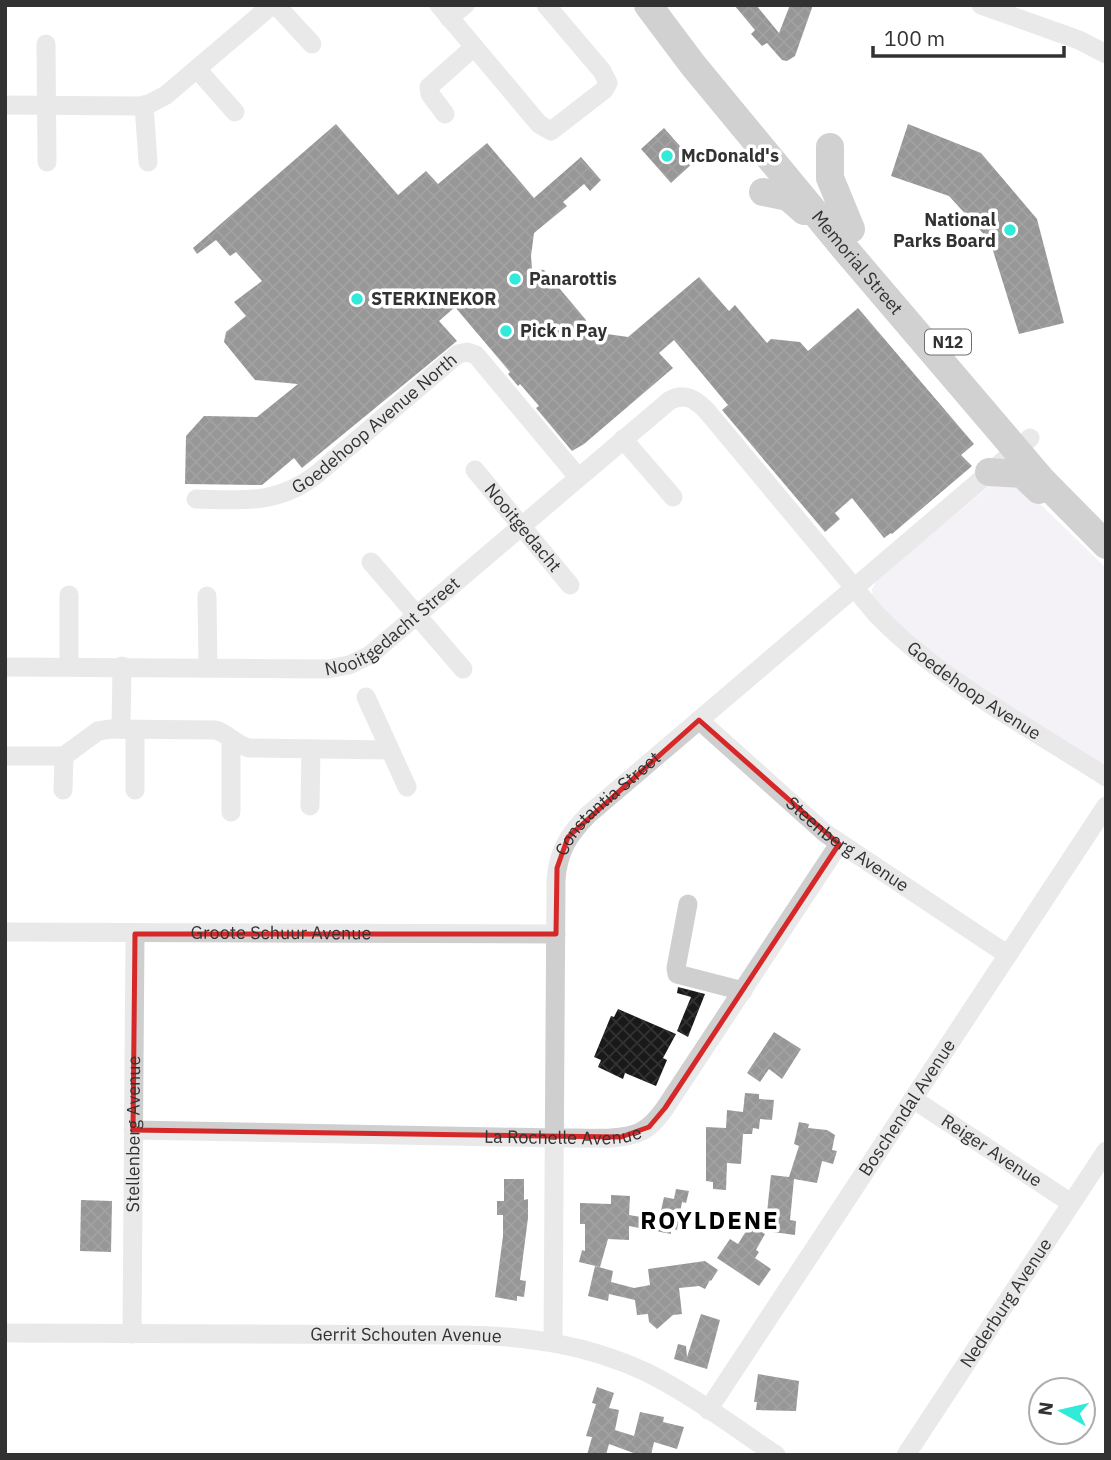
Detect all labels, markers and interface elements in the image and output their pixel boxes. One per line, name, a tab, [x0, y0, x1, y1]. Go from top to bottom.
scale bar	[873, 14, 1064, 58]
text: 100 m	[884, 24, 945, 52]
place label: McDonald's	[681, 144, 779, 167]
marker: McDonald's	[659, 148, 675, 164]
street label: Memorial Street	[807, 206, 908, 319]
place label: National Parks Board	[893, 208, 997, 252]
marker: National Parks Board	[1002, 222, 1018, 238]
place label: Panarottis	[529, 267, 617, 290]
marker: Panarottis	[507, 271, 523, 287]
place label: STERKINEKOR	[371, 287, 496, 310]
marker: STERKINEKOR	[349, 291, 365, 307]
place label: Pick n Pay	[520, 319, 607, 342]
marker: Pick n Pay	[498, 323, 514, 339]
road number: N12	[925, 330, 971, 354]
street label: Goedehoop Avenue North	[288, 348, 461, 499]
street label: Nooitgedacht	[480, 478, 567, 577]
street label: Nooitgedacht Street	[323, 572, 464, 680]
street label: Goedehoop Avenue	[902, 636, 1046, 745]
street label: Constantia Street	[550, 746, 665, 859]
street label: Steenberg Avenue	[781, 791, 914, 897]
street label: Groote Schuur Avenue	[191, 921, 372, 944]
street label: Boschendal Avenue	[853, 1034, 960, 1180]
street label: Stellenberg Avenue	[121, 1055, 145, 1213]
street label: Reiger Avenue	[937, 1109, 1047, 1192]
street label: La Rochelle Avenue	[484, 1121, 645, 1149]
district label: ROYLDENE	[640, 1204, 780, 1236]
street label: Nederburg Avenue	[955, 1233, 1057, 1372]
street label: Gerrit Schouten Avenue	[310, 1322, 503, 1348]
north arrow	[1027, 1376, 1097, 1446]
text: N	[1032, 1400, 1058, 1417]

